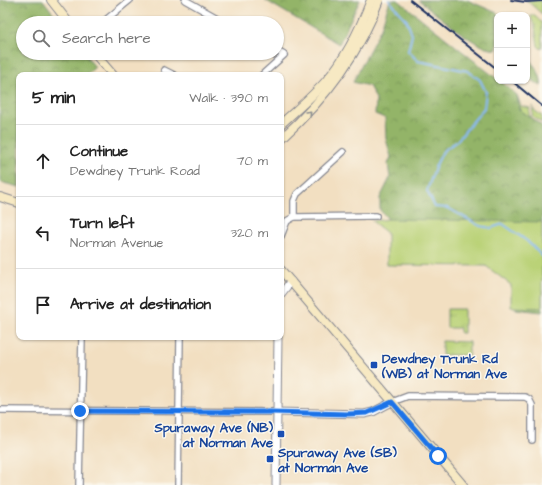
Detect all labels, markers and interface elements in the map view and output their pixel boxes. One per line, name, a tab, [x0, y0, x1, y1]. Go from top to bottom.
map controls	[494, 12, 530, 84]
button: +	[494, 12, 530, 48]
search box	[16, 16, 284, 60]
icon: search	[30, 27, 52, 49]
text: Search here	[62, 28, 151, 49]
button: −	[494, 48, 530, 84]
text: 5 min	[32, 86, 75, 110]
text: Walk · 390 m	[189, 89, 268, 107]
one-way arrow	[304, 110, 311, 117]
text: Continue	[70, 141, 128, 162]
icon: ahead	[32, 150, 54, 172]
text: 70 m	[236, 152, 268, 170]
text: Dewdney Trunk Road	[70, 162, 200, 180]
text: Turn left	[70, 213, 134, 234]
icon: left	[32, 222, 54, 244]
text: 320 m	[230, 224, 268, 242]
text: Norman Avenue	[70, 234, 163, 252]
icon: arrive	[32, 294, 54, 316]
text: Arrive at destination	[70, 294, 211, 315]
place label: Dewdney Trunk Rd (WB) at Norman Ave	[381, 350, 507, 383]
marker: Dewdney Trunk Rd (WB) at Norman Ave	[369, 360, 379, 370]
route end	[71, 402, 89, 420]
place label: Spuraway Ave (NB) at Norman Ave	[153, 419, 273, 452]
marker: Spuraway Ave (NB) at Norman Ave	[276, 429, 286, 439]
place label: Spuraway Ave (SB) at Norman Ave	[277, 444, 397, 477]
route start	[429, 447, 447, 465]
marker: Spuraway Ave (SB) at Norman Ave	[265, 454, 275, 464]

